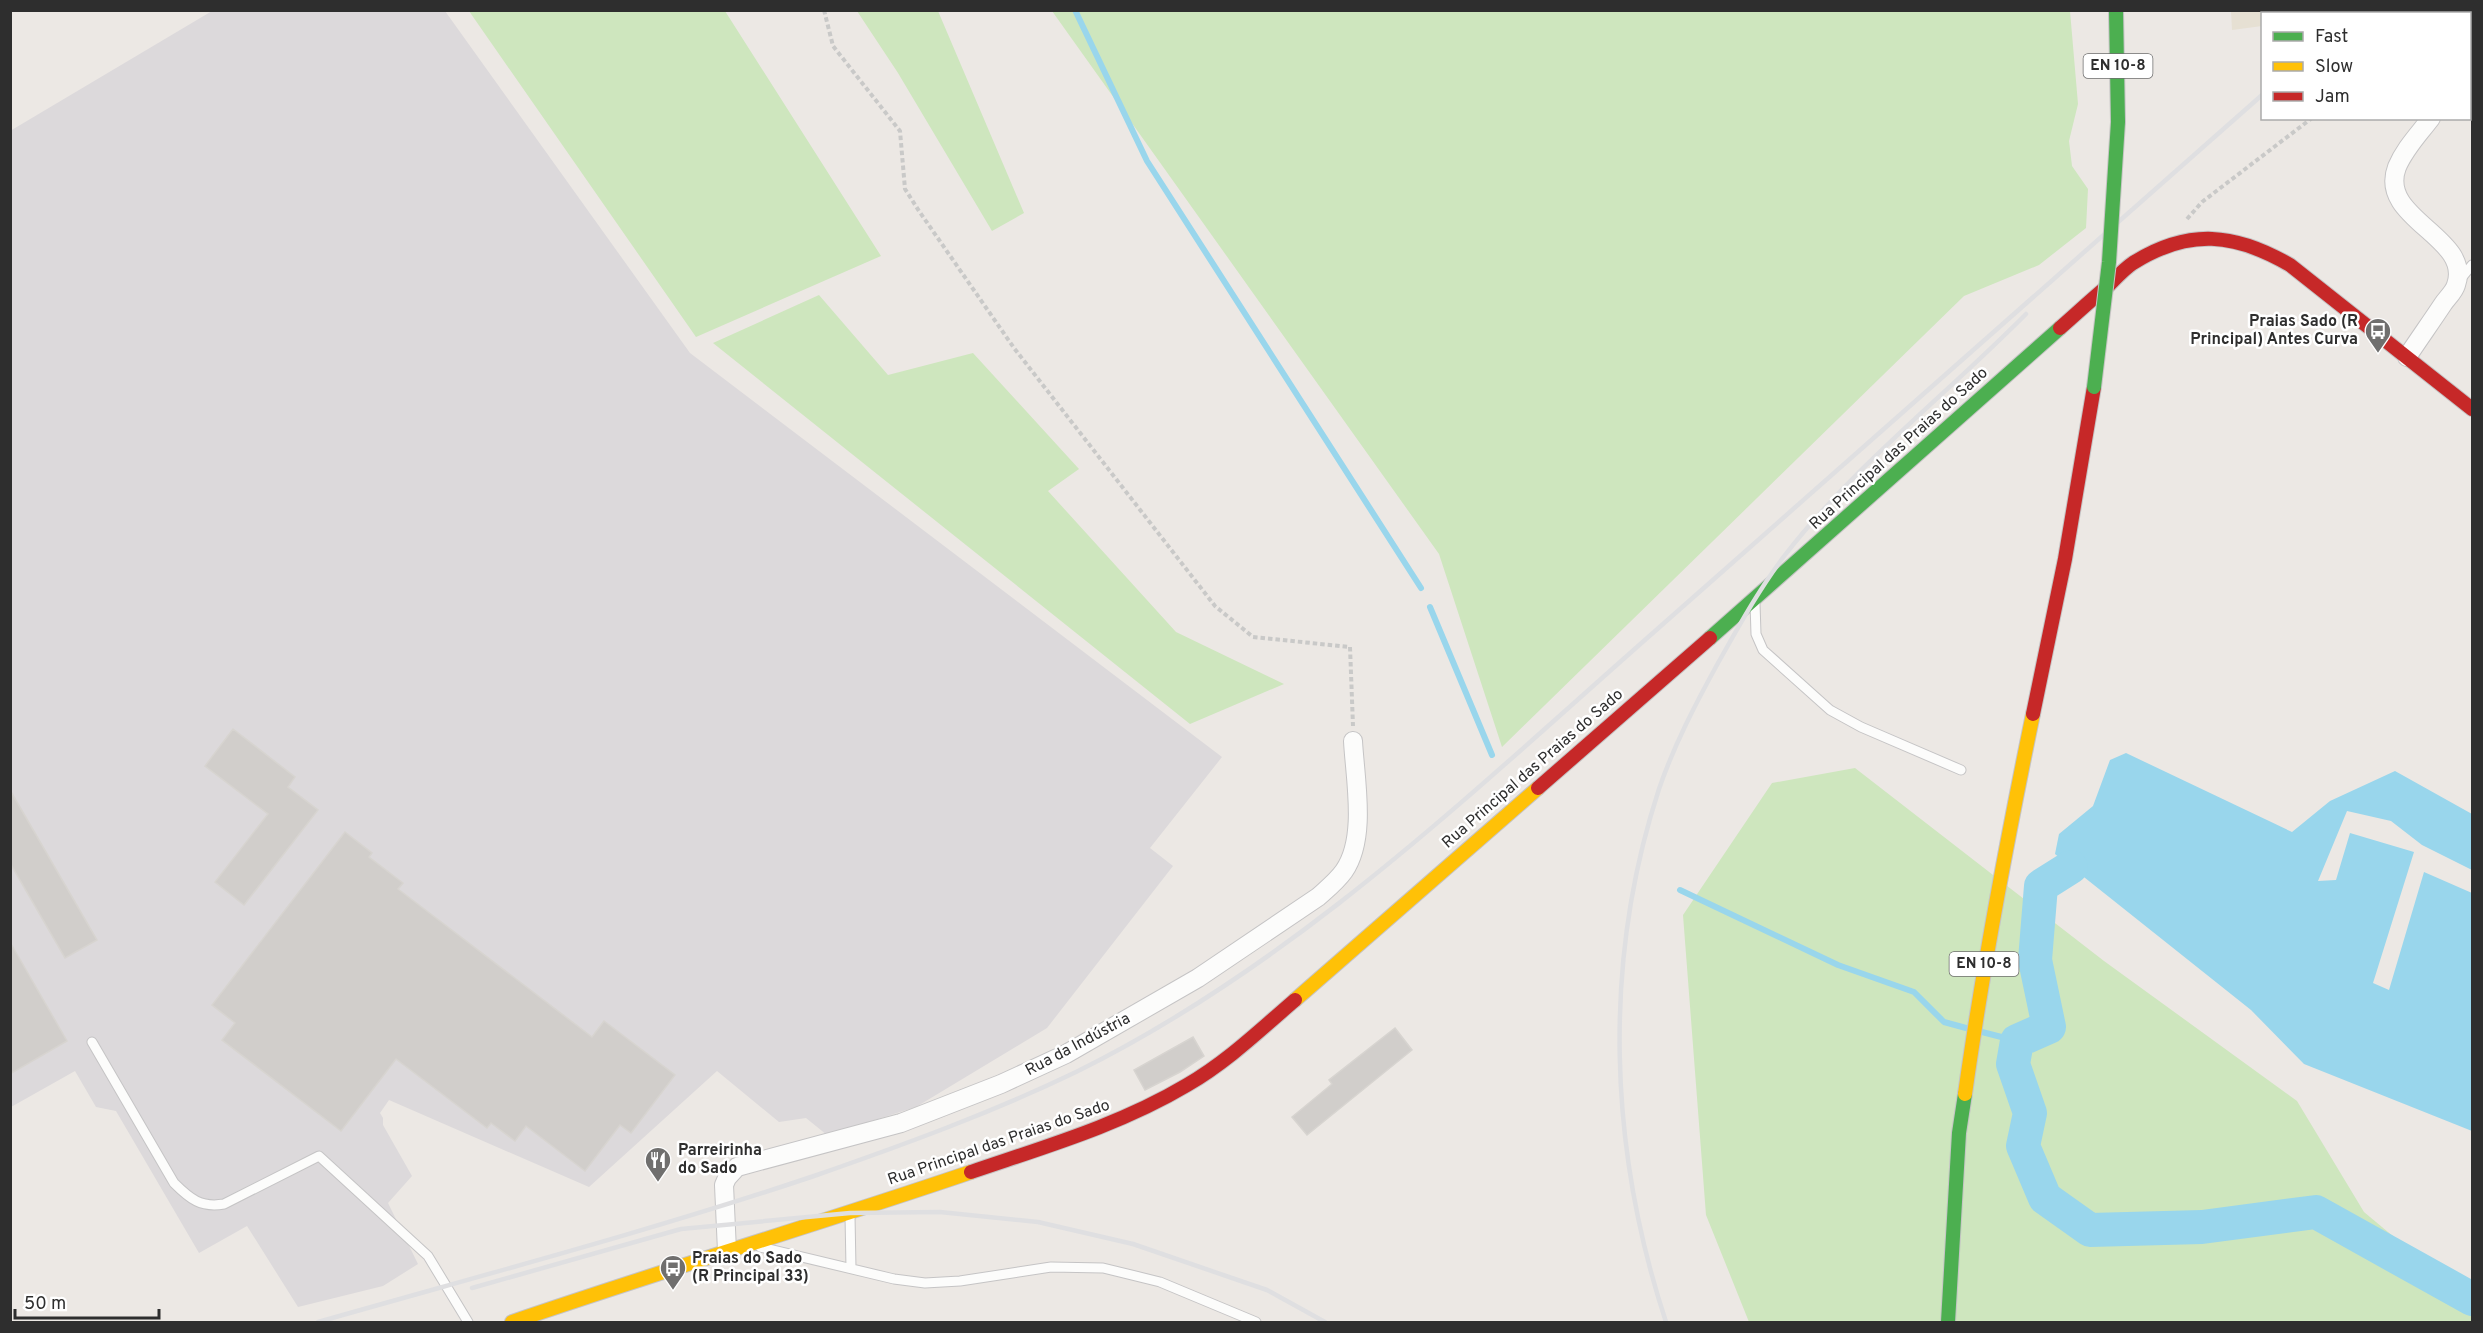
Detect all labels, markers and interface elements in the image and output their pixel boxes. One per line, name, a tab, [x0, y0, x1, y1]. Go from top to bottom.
legend	[2261, 12, 2471, 120]
text: Fast	[2315, 26, 2348, 49]
road number: EN 10-8	[2084, 54, 2152, 78]
text: Slow	[2315, 56, 2353, 79]
text: Jam	[2315, 86, 2350, 109]
place label: Praias Sado (R Principal) Antes Curva	[2190, 312, 2358, 350]
bus stop icon: Praias Sado (R Principal) Antes Curva	[2363, 316, 2393, 354]
street label: Rua Principal das Praias do Sado	[1806, 363, 1993, 535]
street label: Rua Principal das Praias do Sado	[1438, 685, 1628, 853]
road number: EN 10-8	[1950, 952, 2018, 976]
street label: Rua da Indústria	[1022, 1009, 1134, 1081]
street label: Rua Principal das Praias do Sado	[885, 1096, 1113, 1190]
place label: Parreirinha do Sado	[678, 1141, 762, 1179]
restaurant icon: Parreirinha do Sado	[643, 1145, 673, 1183]
place label: Praias do Sado (R Principal 33)	[692, 1249, 809, 1287]
bus stop icon: Praias do Sado (R Principal 33)	[658, 1253, 688, 1291]
scale bar	[15, 1282, 159, 1320]
text: 50 m	[24, 1293, 66, 1316]

